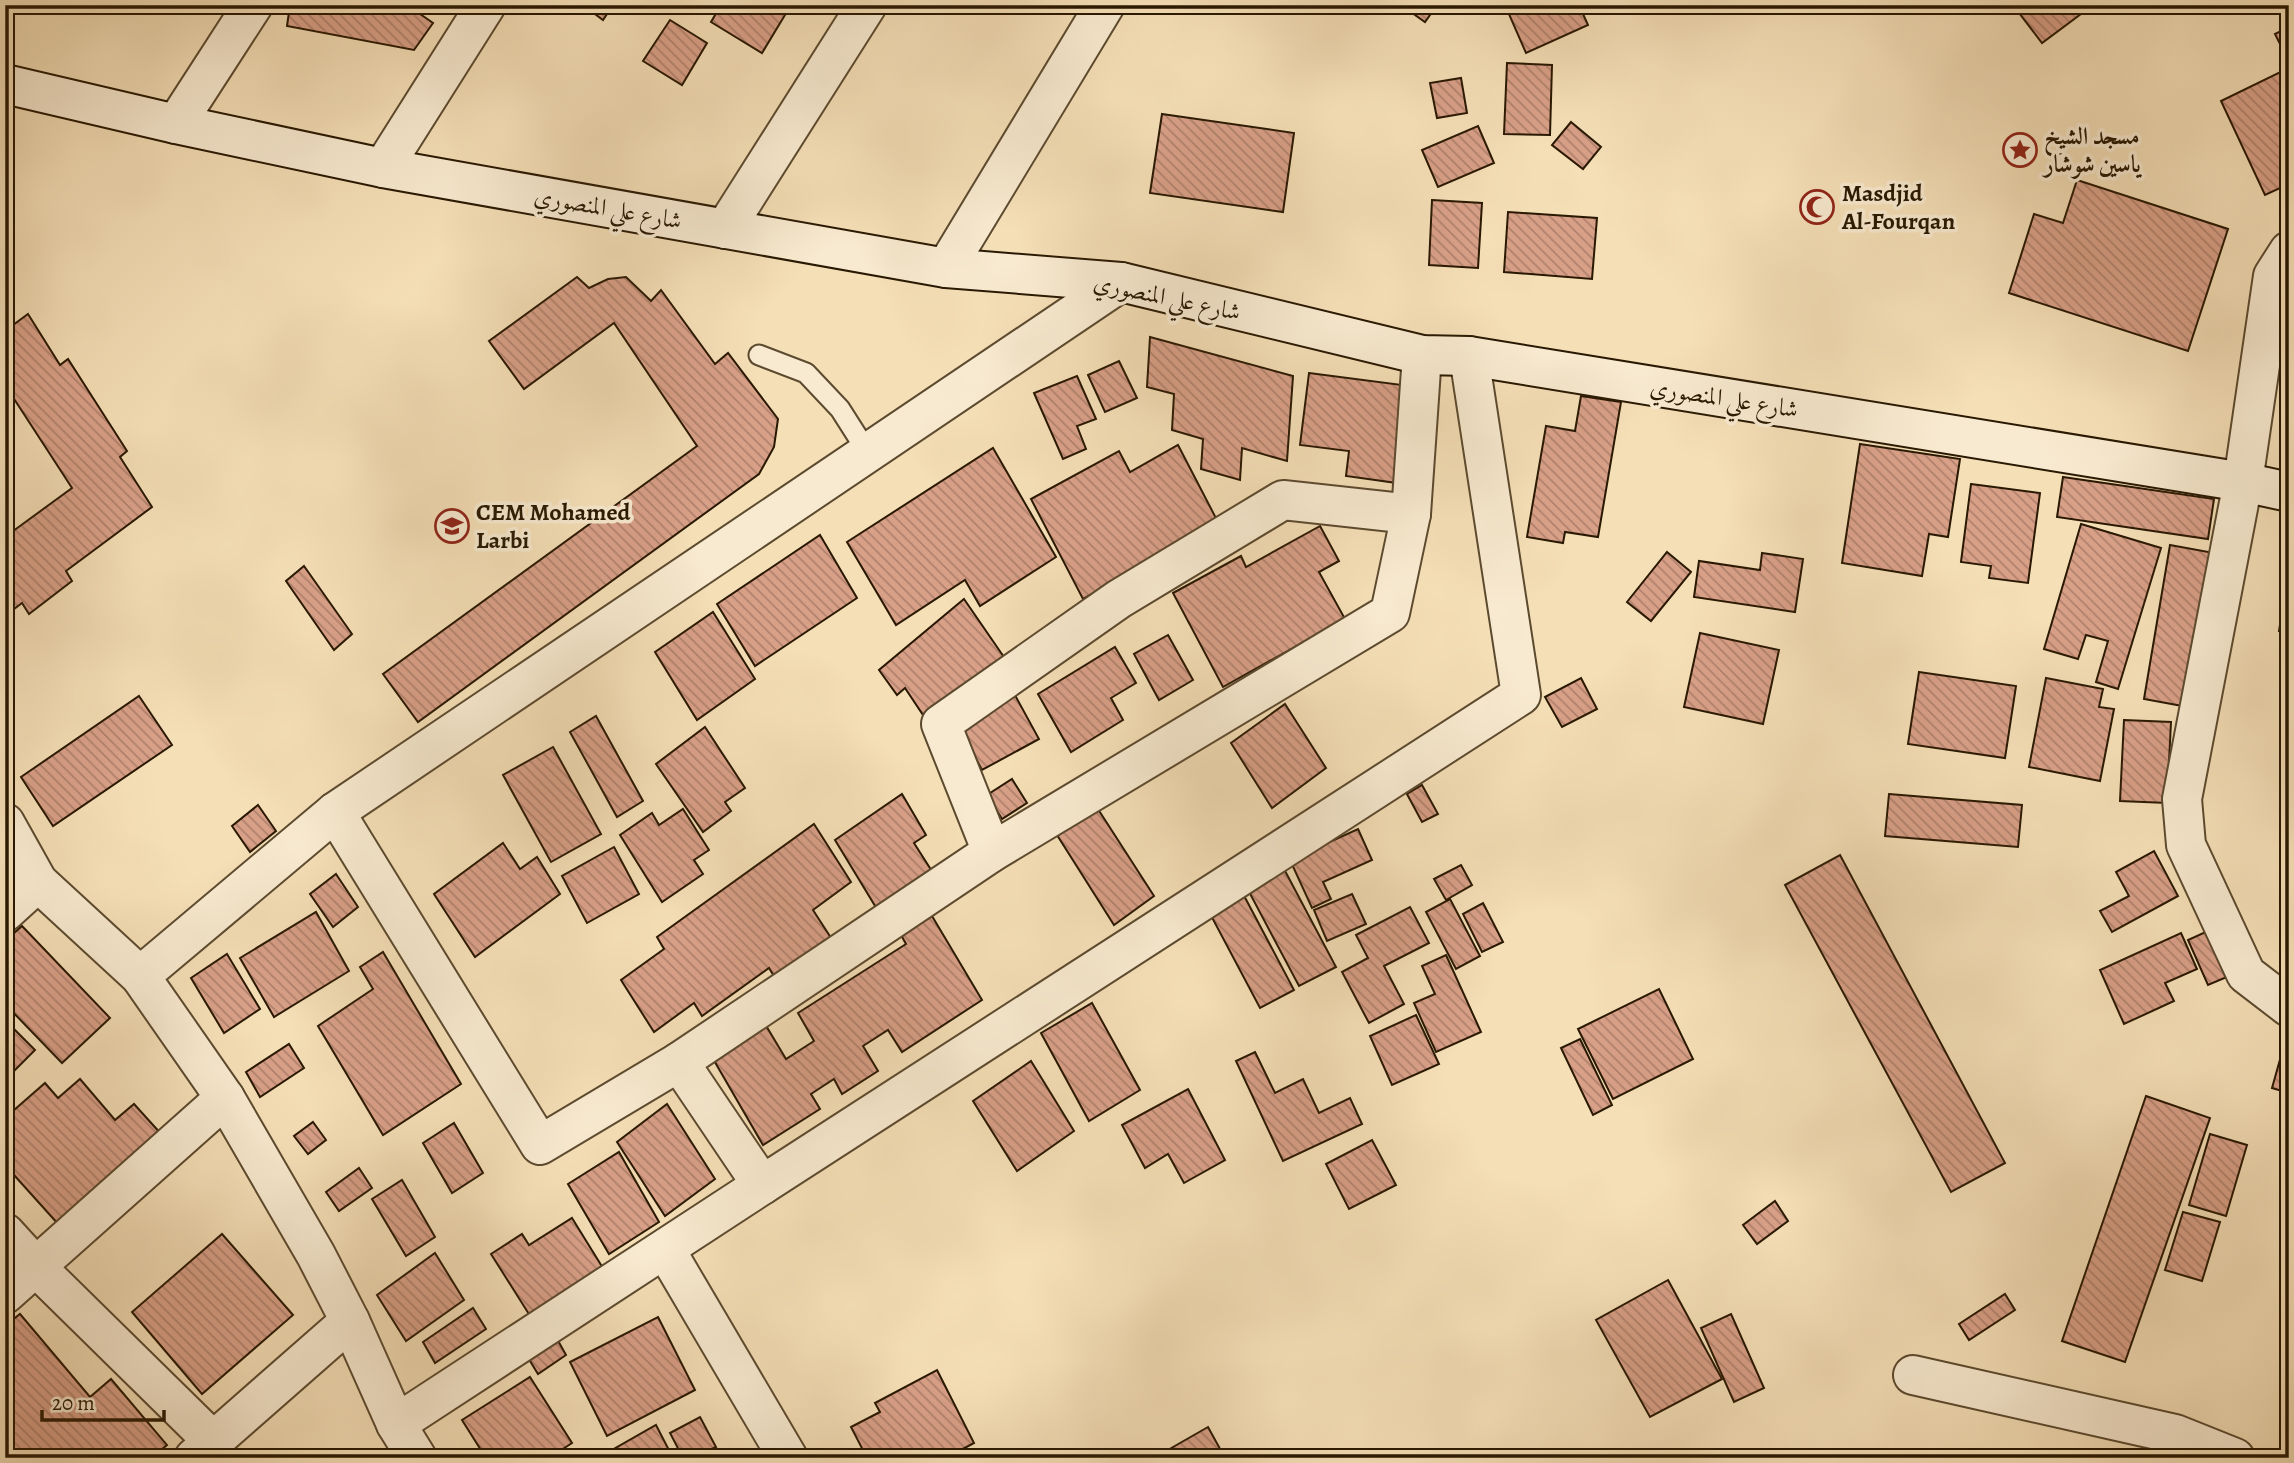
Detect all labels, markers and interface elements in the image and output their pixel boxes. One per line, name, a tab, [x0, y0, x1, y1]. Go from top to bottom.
place label: مسجد الشيخ ياسين شوشار	[2041, 120, 2142, 180]
place icon: مسجد الشيخ ياسين شوشار	[2001, 131, 2039, 169]
place label: Masdjid Al-Fourqan	[1841, 177, 1956, 237]
street label: شارع علي المنصوري	[530, 179, 684, 244]
mosque icon: Masdjid Al-Fourqan	[1798, 188, 1836, 226]
street label: شارع علي المنصوري	[1089, 266, 1243, 335]
street label: شارع علي المنصوري	[1647, 370, 1800, 432]
place label: CEM Mohamed Larbi	[476, 496, 630, 556]
school or university icon: CEM Mohamed Larbi	[433, 507, 471, 545]
scale bar	[42, 1379, 164, 1423]
text: 20 m	[52, 1389, 95, 1417]

